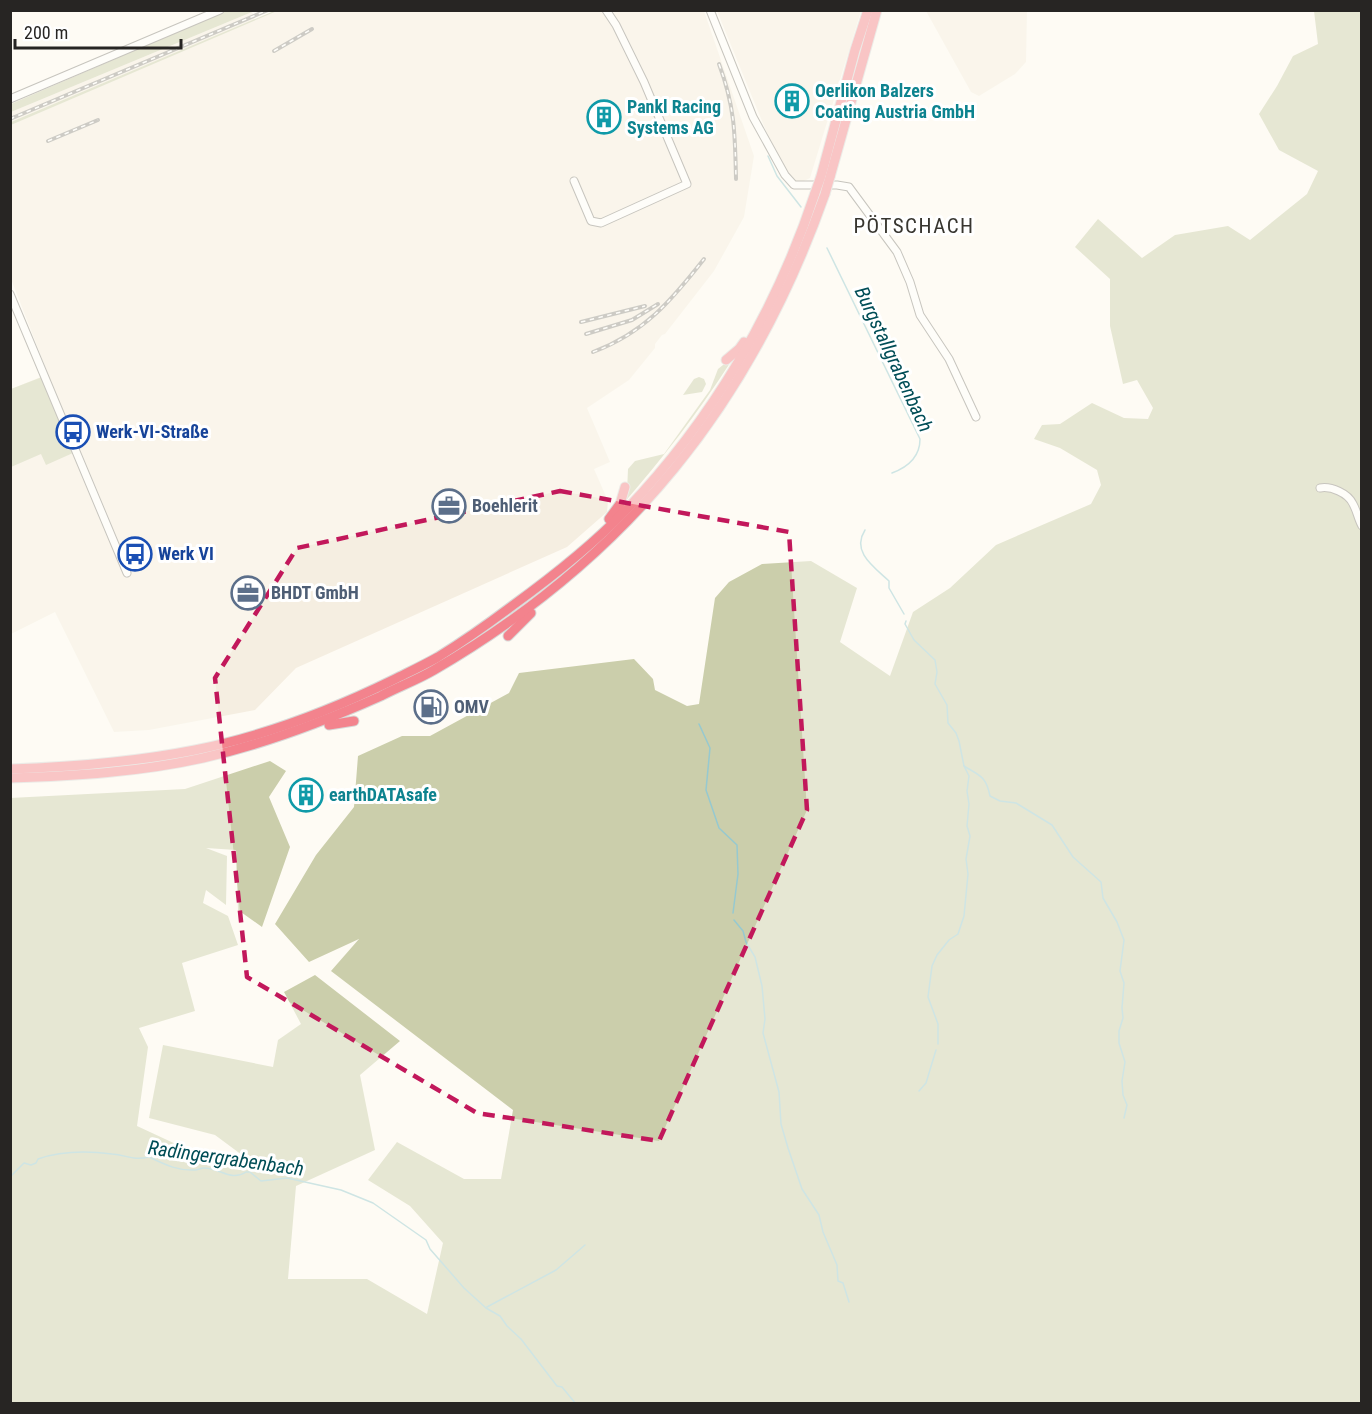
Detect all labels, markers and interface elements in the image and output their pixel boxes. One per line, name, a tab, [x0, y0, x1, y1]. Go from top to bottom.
scale bar	[15, 12, 182, 50]
text: 200 m	[24, 22, 68, 43]
place label: Oerlikon Balzers Coating Austria GmbH	[815, 80, 975, 122]
building icon: Oerlikon Balzers Coating Austria GmbH	[774, 83, 810, 119]
place label: Pankl Racing Systems AG	[627, 96, 721, 138]
building icon: Pankl Racing Systems AG	[586, 99, 622, 135]
district label: PÖTSCHACH	[853, 214, 975, 238]
water label: Burgstallgrabenbach	[850, 282, 938, 436]
bus stop icon: Werk-VI-Straße	[55, 414, 91, 450]
place label: Werk-VI-Straße	[96, 421, 209, 442]
office icon: Boehlerit	[431, 488, 467, 524]
place label: Boehlerit	[472, 495, 538, 516]
bus stop icon: Werk VI	[117, 536, 153, 572]
place label: Werk VI	[158, 543, 214, 564]
office icon: BHDT GmbH	[230, 575, 266, 611]
place label: BHDT GmbH	[271, 582, 359, 603]
fuel station icon: OMV	[413, 689, 449, 725]
place label: OMV	[454, 696, 490, 717]
building icon: earthDATAsafe	[288, 777, 324, 813]
place label: earthDATAsafe	[329, 784, 437, 805]
water label: Radingergrabenbach	[147, 1135, 305, 1181]

